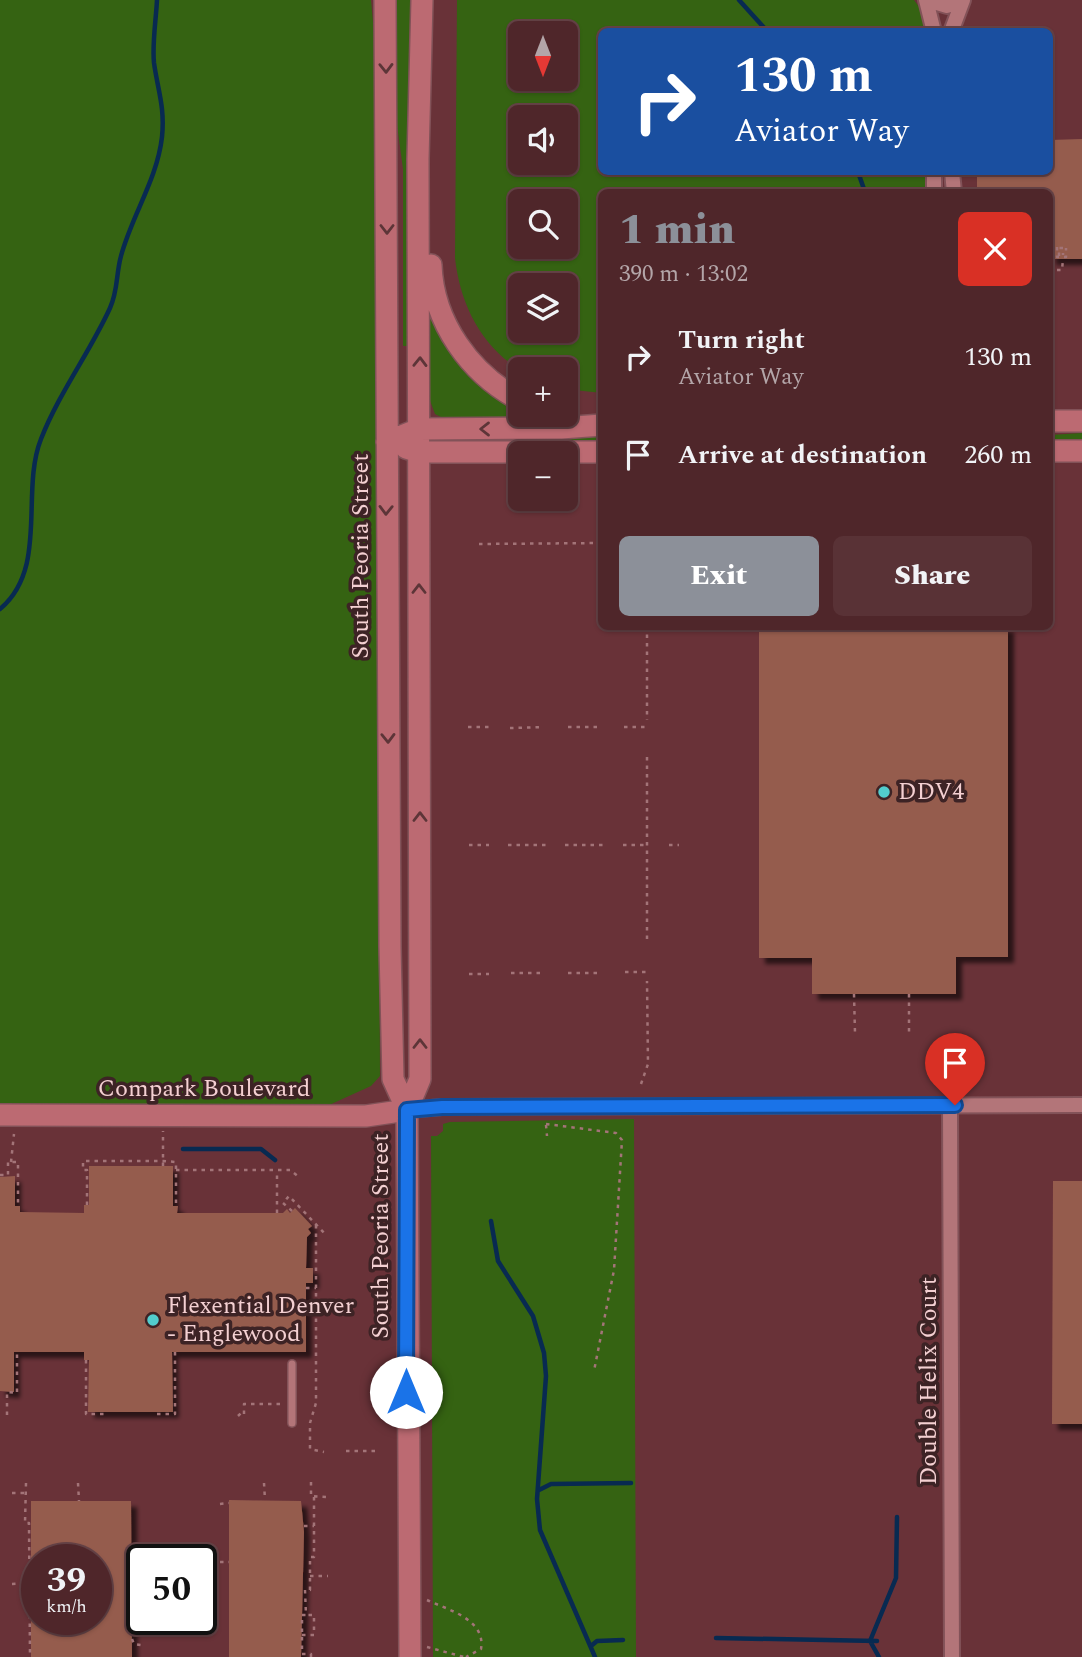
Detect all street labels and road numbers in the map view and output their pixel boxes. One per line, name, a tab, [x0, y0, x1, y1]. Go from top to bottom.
street label: South Peoria Street	[343, 453, 379, 659]
street label: Compark Boulevard	[98, 1071, 310, 1107]
street label: South Peoria Street	[363, 1133, 399, 1339]
street label: Double Helix Court	[911, 1277, 947, 1485]

